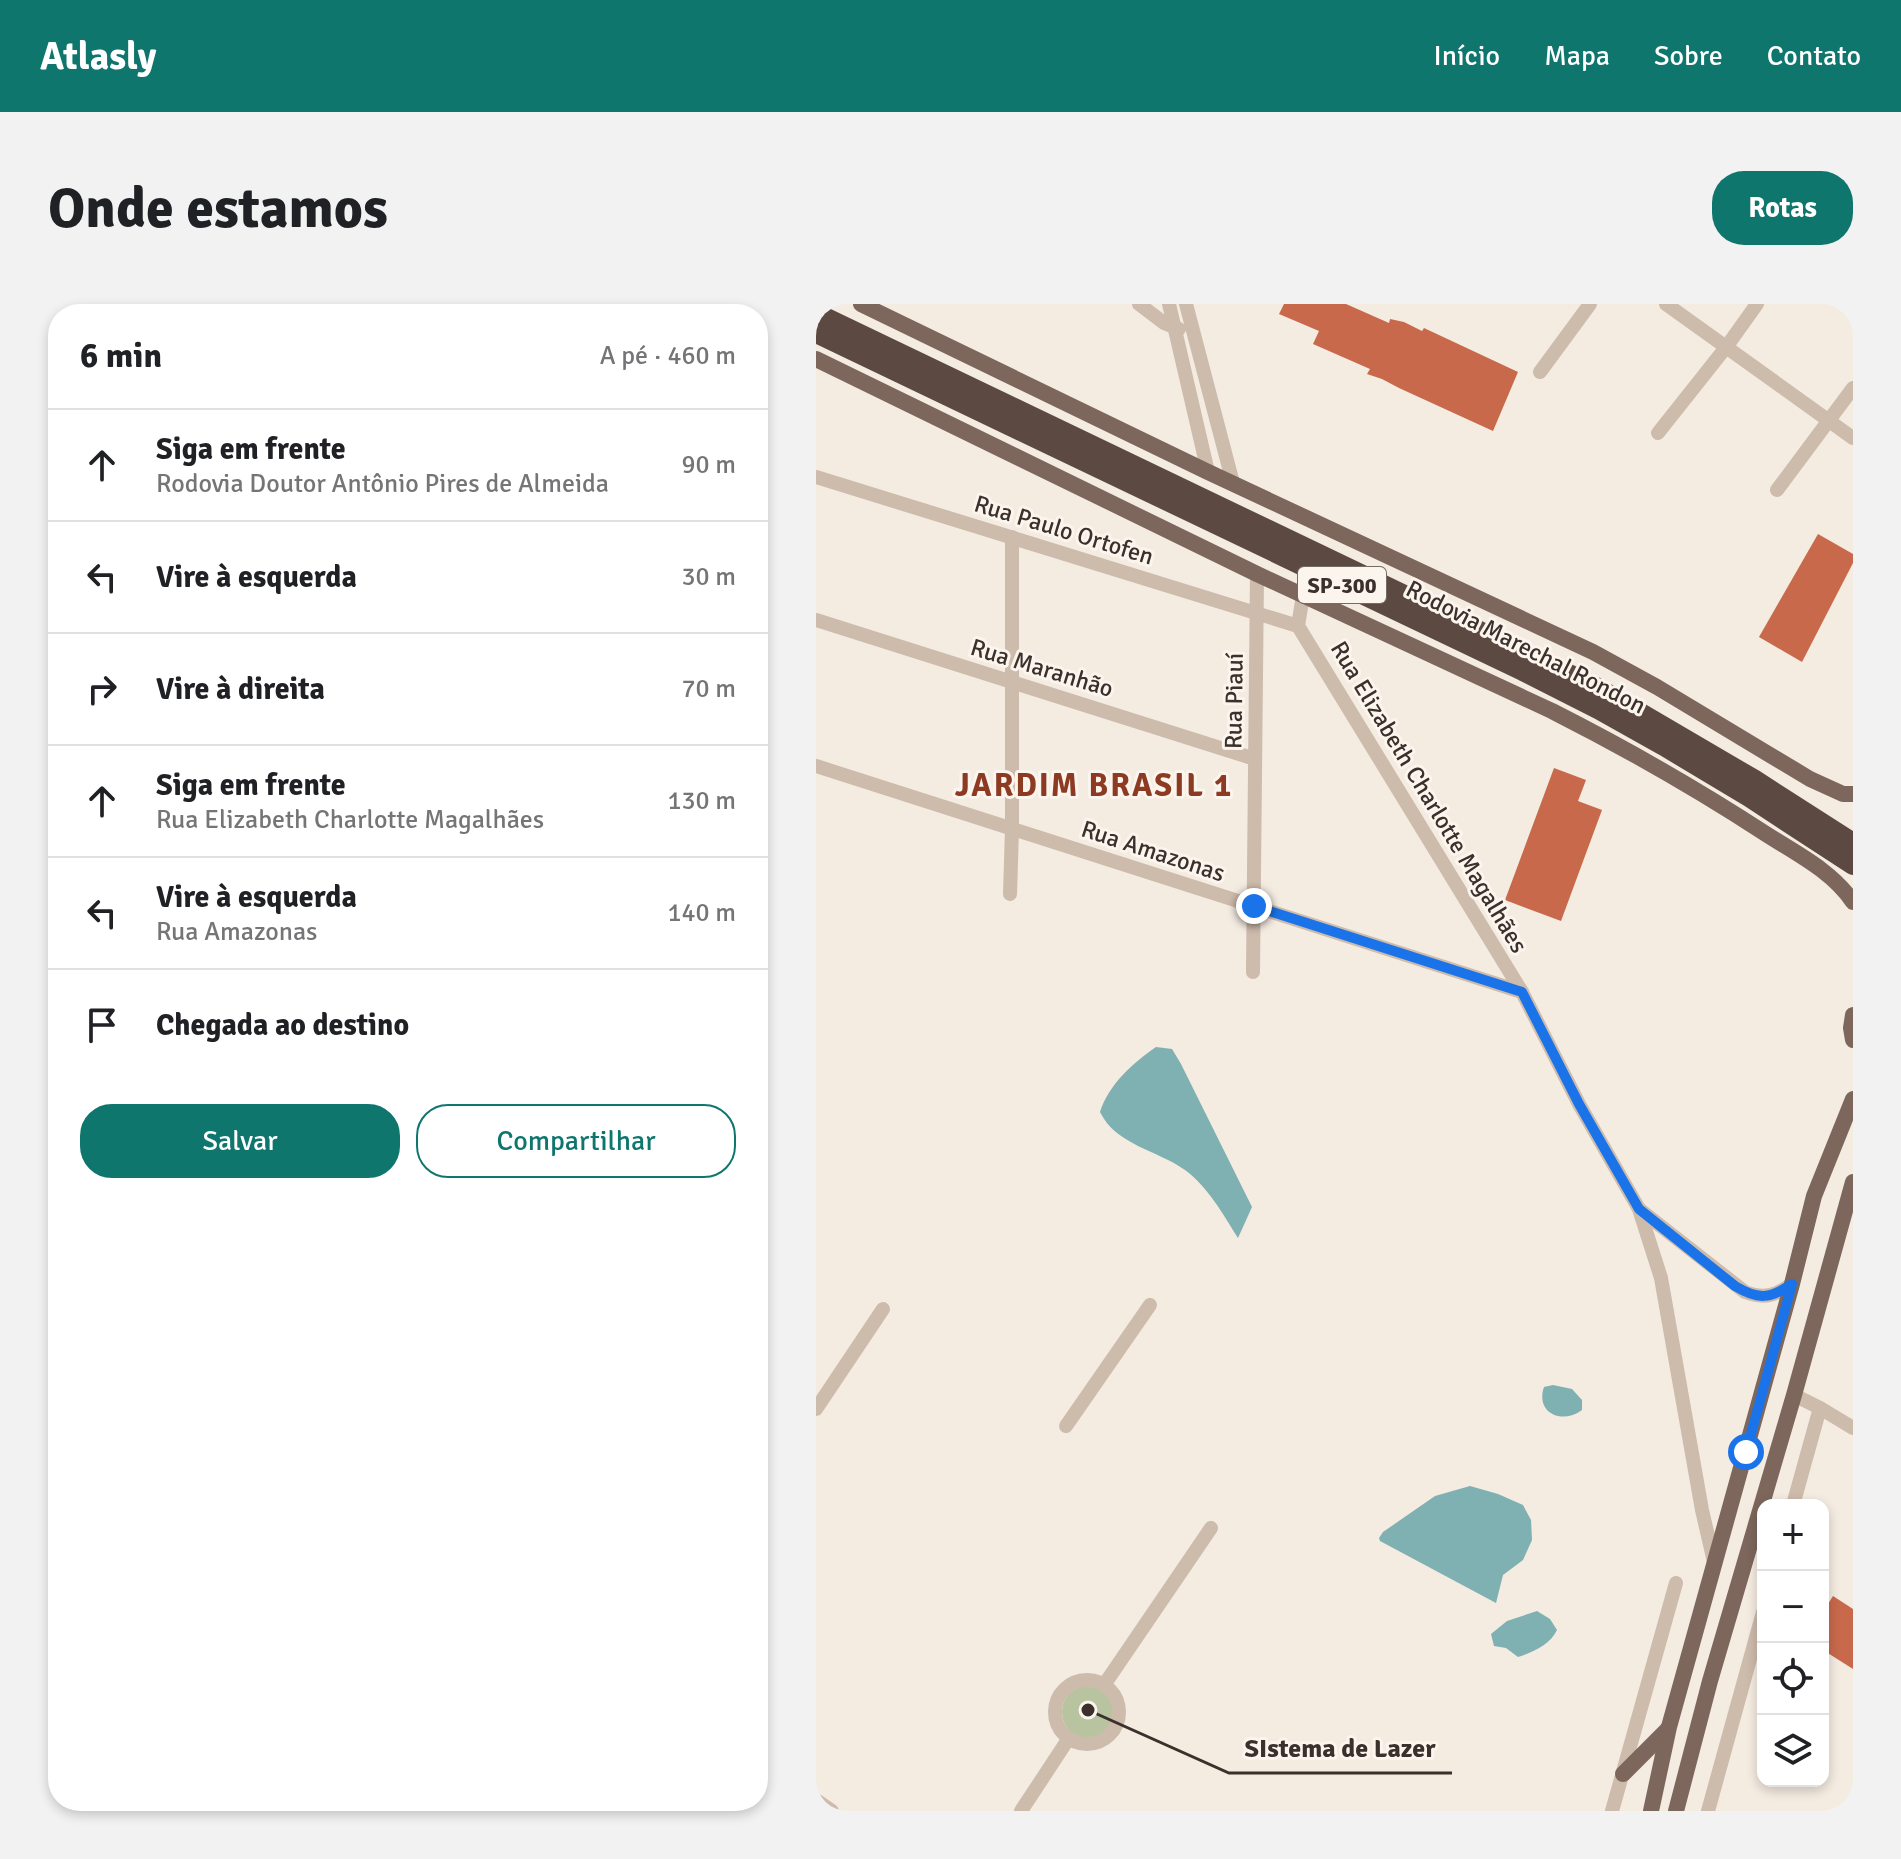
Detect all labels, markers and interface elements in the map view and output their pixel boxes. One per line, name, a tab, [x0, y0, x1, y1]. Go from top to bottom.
text: Atlasly	[40, 33, 156, 80]
text: Início	[1433, 39, 1500, 73]
text: Mapa	[1544, 39, 1610, 73]
text: Sobre	[1654, 39, 1723, 73]
text: Contato	[1767, 39, 1861, 73]
button: Rotas	[1712, 171, 1853, 245]
text: Onde estamos	[48, 174, 388, 243]
text: 6 min	[80, 335, 162, 377]
text: A pé · 460 m	[600, 340, 736, 372]
text: Siga em frente	[156, 431, 346, 468]
icon: ahead	[80, 443, 124, 487]
text: 90 m	[681, 449, 736, 481]
text: Rodovia Doutor Antônio Pires de Almeida	[156, 468, 609, 500]
street label: Rua Paulo Ortofen	[971, 488, 1157, 572]
icon: left	[80, 555, 124, 599]
text: Vire à esquerda	[156, 559, 357, 596]
text: 30 m	[681, 561, 736, 593]
road number: SP-300	[1298, 567, 1386, 603]
street label: Rodovia Marechal Rondon	[1401, 574, 1651, 720]
street label: Rua Maranhão	[967, 632, 1117, 704]
street label: Rua Elizabeth Charlotte Magalhães	[1324, 636, 1534, 958]
street label: Rua Piauí	[1218, 652, 1250, 749]
icon: right	[80, 667, 124, 711]
text: Vire à direita	[156, 671, 325, 708]
text: 70 m	[681, 673, 736, 705]
district label: JARDIM BRASIL 1	[955, 766, 1233, 805]
text: Siga em frente	[156, 767, 346, 804]
icon: ahead	[80, 779, 124, 823]
text: 130 m	[667, 785, 736, 817]
text: Rua Elizabeth Charlotte Magalhães	[156, 804, 544, 836]
street label: Rua Amazonas	[1077, 814, 1229, 888]
text: Vire à esquerda	[156, 879, 357, 916]
route end	[1236, 888, 1272, 924]
icon: left	[80, 891, 124, 935]
text: 140 m	[667, 897, 736, 929]
text: Rua Amazonas	[156, 916, 317, 948]
icon: arrive	[80, 1003, 124, 1047]
text: Chegada ao destino	[156, 1007, 409, 1044]
button: Salvar	[80, 1104, 400, 1178]
button: Compartilhar	[416, 1104, 736, 1178]
route start	[1728, 1434, 1764, 1470]
map controls	[1757, 1499, 1829, 1787]
button: +	[1757, 1499, 1829, 1571]
button: −	[1757, 1571, 1829, 1643]
button: locate	[1757, 1643, 1829, 1715]
button: layers	[1757, 1715, 1829, 1787]
callout: SIstema de Lazer	[1229, 1723, 1452, 1773]
text: SIstema de Lazer	[1245, 1733, 1436, 1765]

